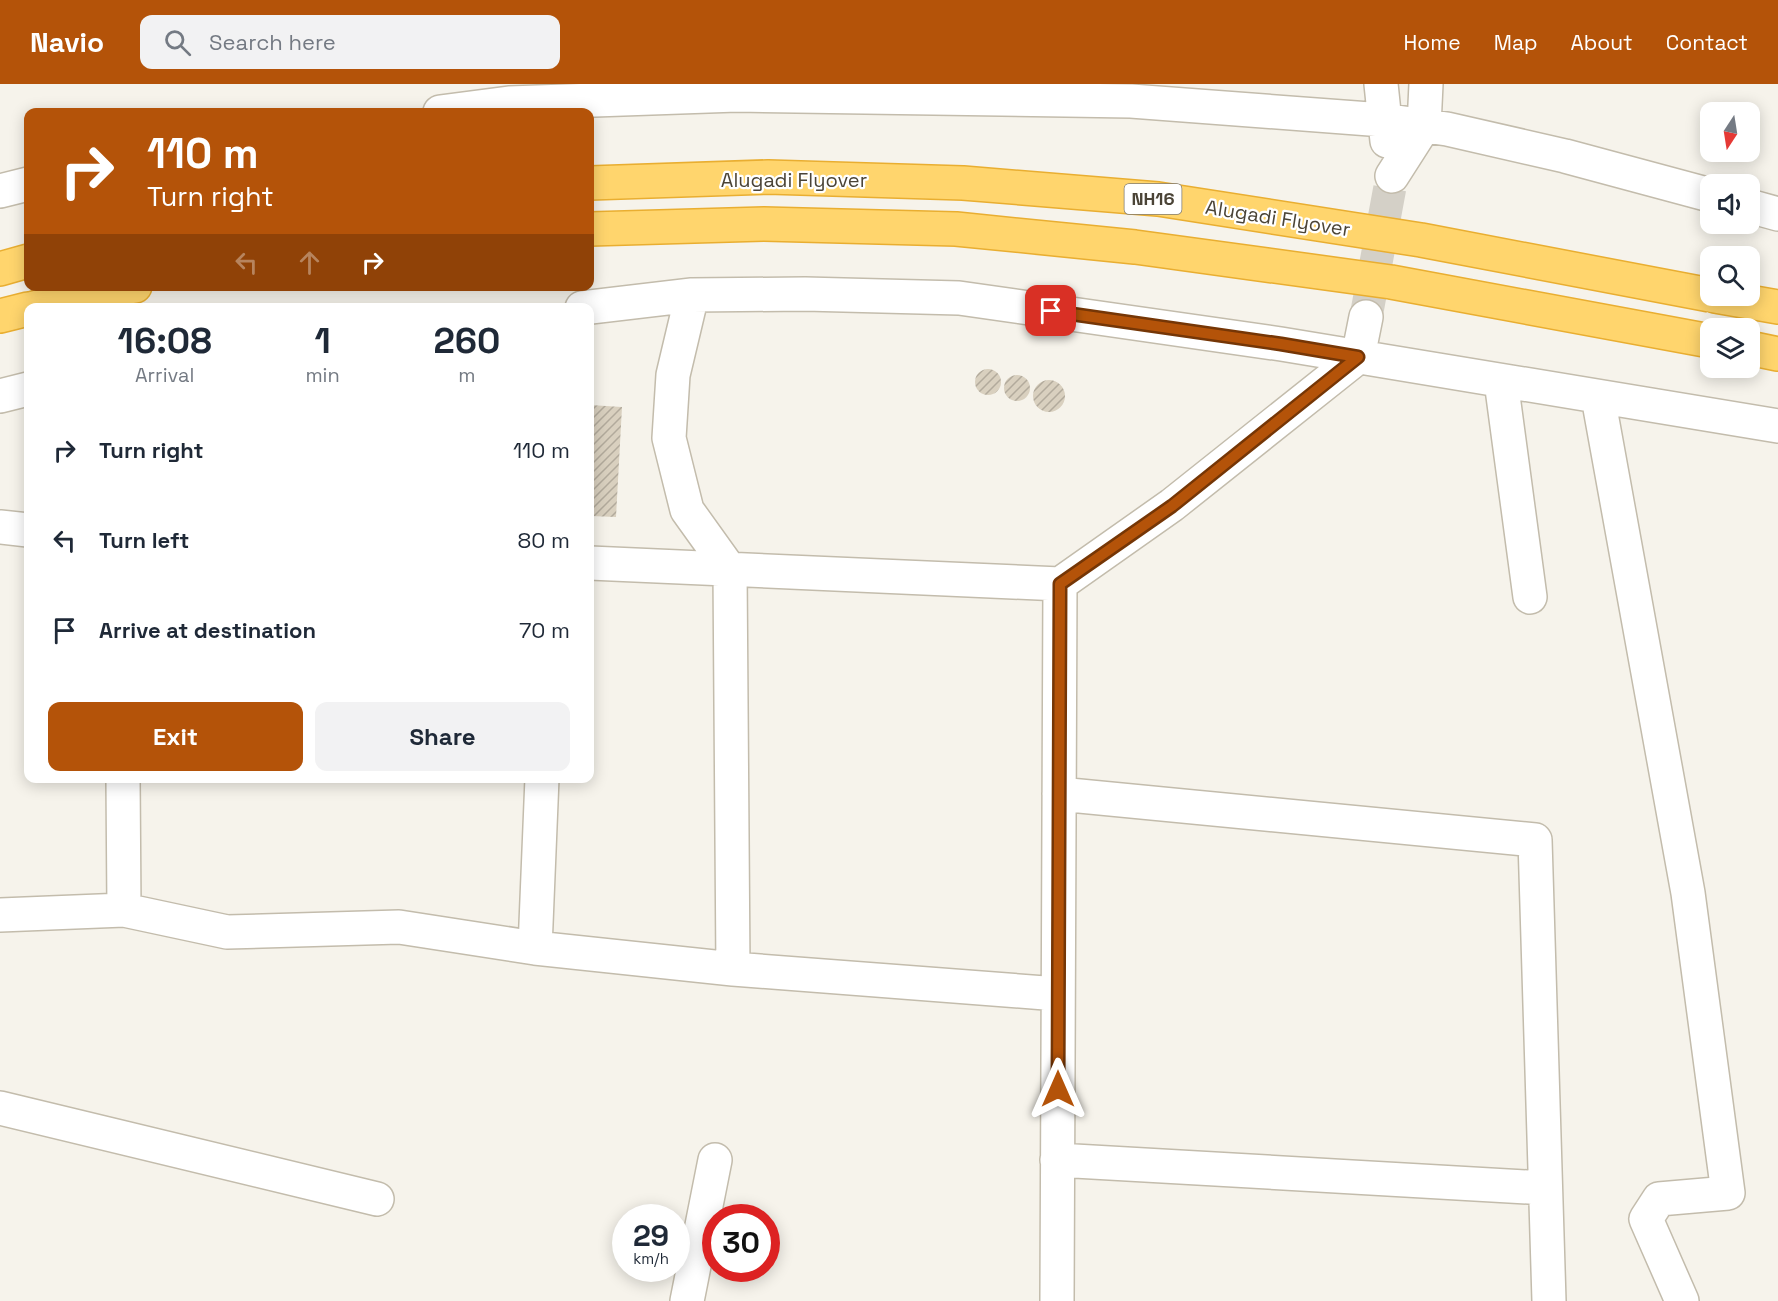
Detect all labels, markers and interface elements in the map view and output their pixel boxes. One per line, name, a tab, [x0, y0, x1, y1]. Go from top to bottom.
search box	[140, 15, 560, 69]
text: Navio	[30, 24, 104, 60]
icon: search	[161, 26, 194, 59]
text: Search here	[209, 28, 336, 56]
text: Home	[1403, 29, 1461, 56]
text: Map	[1494, 29, 1538, 56]
text: About	[1571, 29, 1633, 56]
text: Contact	[1666, 29, 1748, 56]
north arrow	[1700, 102, 1760, 162]
map controls	[1700, 102, 1760, 378]
text: 110 m	[147, 127, 259, 180]
icon: right	[48, 132, 126, 210]
street label: Alugadi Flyover	[721, 167, 867, 193]
button: sound	[1700, 174, 1760, 234]
text: Turn right	[147, 179, 274, 214]
road number: NH16	[1124, 184, 1182, 214]
street label: Alugadi Flyover	[1204, 194, 1352, 242]
icon: left	[230, 246, 263, 279]
icon: ahead	[293, 246, 326, 279]
icon: right	[356, 246, 389, 279]
button: search	[1700, 246, 1760, 306]
pin	[1025, 285, 1076, 336]
icon: arrive	[1034, 294, 1067, 327]
text: 16:08	[118, 318, 212, 364]
text: 1	[314, 318, 331, 364]
text: 260	[433, 318, 500, 364]
button: layers	[1700, 318, 1760, 378]
text: Arrival	[135, 362, 194, 388]
text: min	[305, 362, 340, 388]
text: m	[458, 362, 475, 388]
icon: right	[48, 434, 81, 467]
text: Turn right	[99, 436, 204, 464]
text: 110 m	[513, 436, 570, 464]
icon: left	[48, 524, 81, 557]
text: Turn left	[99, 526, 189, 554]
text: 80 m	[518, 526, 570, 554]
icon: arrive	[48, 614, 81, 647]
text: Arrive at destination	[99, 616, 316, 644]
text: 70 m	[519, 616, 570, 644]
button: Exit	[48, 702, 303, 771]
button: Share	[315, 702, 570, 771]
position arrow	[1026, 1057, 1090, 1121]
speed limit sign: 30	[702, 1204, 780, 1282]
text: 29	[633, 1216, 669, 1255]
text: km/h	[633, 1249, 669, 1268]

